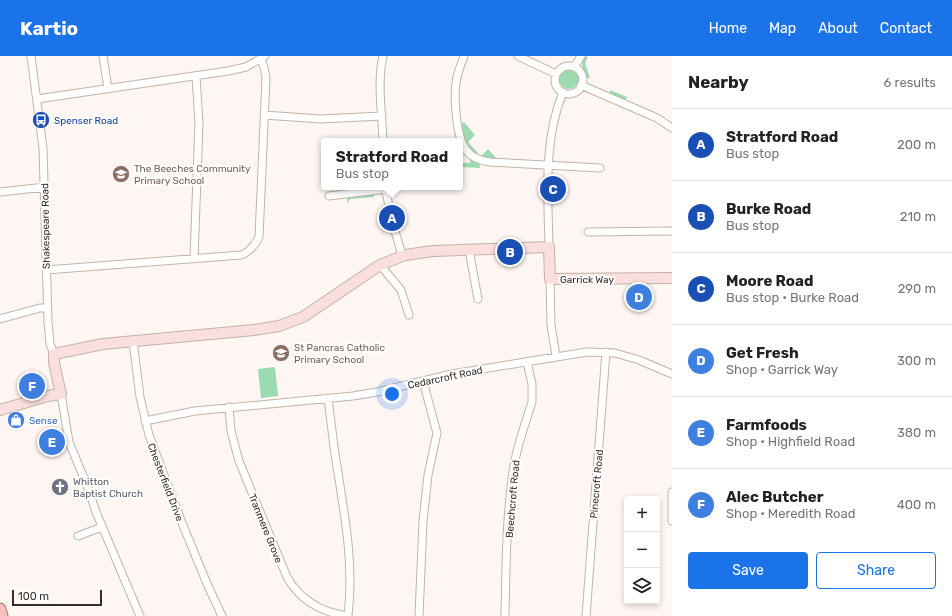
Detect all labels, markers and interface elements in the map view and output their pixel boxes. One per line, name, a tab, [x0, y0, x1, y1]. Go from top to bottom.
text: Kartio	[20, 17, 78, 40]
text: Home	[709, 20, 747, 37]
text: Map	[769, 20, 796, 37]
text: About	[818, 20, 858, 37]
text: Contact	[880, 20, 932, 37]
text: Nearby	[688, 72, 749, 92]
text: 6 results	[884, 75, 936, 90]
bus stop icon: Spenser Road	[31, 110, 51, 130]
place label: Spenser Road	[54, 115, 118, 127]
text: Stratford Road	[726, 128, 838, 146]
text: A	[696, 137, 706, 152]
text: 200 m	[897, 137, 936, 152]
popup	[321, 138, 463, 190]
text: Bus stop	[726, 146, 779, 161]
text: Stratford Road	[336, 148, 448, 166]
place label: The Beeches Community Primary School	[134, 163, 251, 187]
school or university icon: The Beeches Community Primary School	[111, 164, 131, 184]
text: Bus stop	[336, 166, 389, 181]
pin: C	[540, 174, 566, 204]
street label: Shakespeare Road	[39, 183, 53, 269]
text: Burke Road	[726, 200, 811, 218]
pin: A	[379, 203, 405, 233]
text: B	[696, 209, 706, 224]
text: 210 m	[900, 209, 936, 224]
text: Bus stop	[726, 218, 779, 233]
pin: B	[497, 237, 523, 267]
text: Moore Road	[726, 272, 813, 290]
street label: Garrick Way	[560, 274, 614, 286]
text: C	[696, 281, 706, 296]
text: 290 m	[898, 281, 936, 296]
pin: D	[626, 282, 652, 312]
text: Bus stop · Burke Road	[726, 290, 859, 305]
place label: St Pancras Catholic Primary School	[294, 342, 386, 366]
school or university icon: St Pancras Catholic Primary School	[271, 343, 291, 363]
text: Get Fresh	[726, 344, 799, 362]
text: D	[696, 353, 706, 368]
text: 300 m	[897, 353, 936, 368]
text: Shop · Garrick Way	[726, 362, 838, 377]
street label: Cedarcroft Road	[407, 364, 484, 392]
pin: F	[19, 371, 45, 401]
your location	[382, 384, 402, 404]
shop icon: Sense	[6, 410, 26, 430]
place label: Sense	[29, 415, 58, 427]
text: Farmfoods	[726, 416, 807, 434]
text: E	[697, 425, 705, 440]
text: 380 m	[897, 425, 936, 440]
pin: E	[39, 427, 65, 457]
text: Shop · Highfield Road	[726, 434, 855, 449]
street label: Chesterfield Drive	[145, 442, 186, 523]
street label: Pinecroft Road	[588, 449, 606, 519]
street label: Beechcroft Road	[504, 460, 522, 539]
place label: Whitton Baptist Church	[73, 476, 143, 500]
church icon: Whitton Baptist Church	[50, 477, 70, 497]
text: Alec Butcher	[726, 488, 824, 506]
street label: Tranmere Grove	[246, 492, 285, 565]
map controls	[624, 496, 660, 604]
button: +	[624, 496, 660, 532]
text: F	[697, 497, 705, 512]
text: 400 m	[897, 497, 936, 512]
text: Shop · Meredith Road	[726, 506, 855, 521]
button: −	[624, 532, 660, 568]
button: Save	[688, 552, 808, 589]
button: Share	[816, 552, 936, 589]
button: layers	[624, 568, 660, 604]
scale bar	[12, 588, 102, 607]
text: 100 m	[18, 590, 49, 603]

